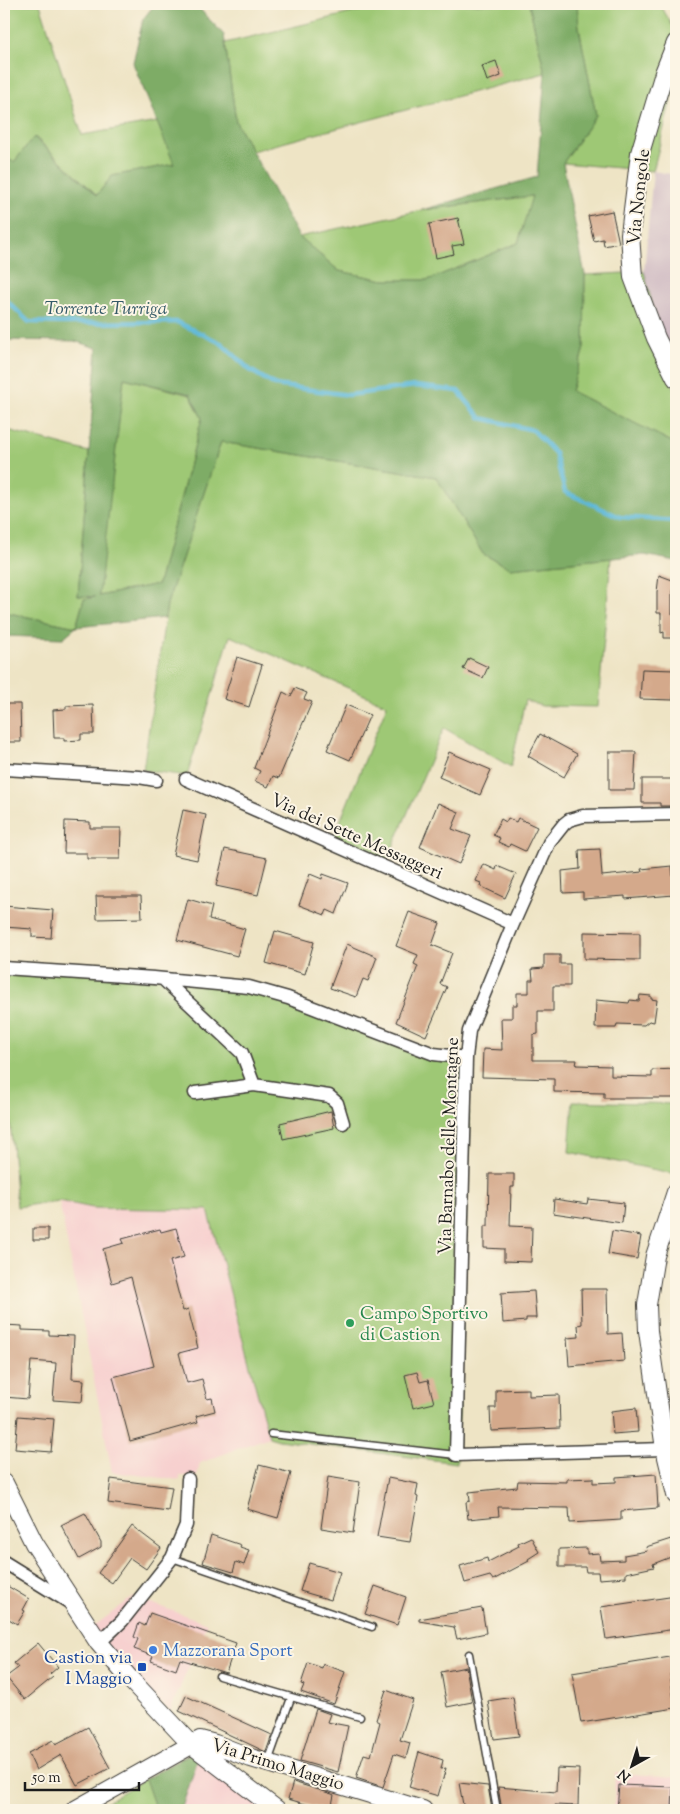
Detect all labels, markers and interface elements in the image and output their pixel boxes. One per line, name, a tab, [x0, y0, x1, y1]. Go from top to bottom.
street label: Via Nongole	[622, 148, 658, 247]
water label: Torrente Turriga	[45, 296, 168, 323]
street label: Via dei Sette Messaggeri	[266, 788, 446, 888]
street label: Via Barnabo delle Montagne	[433, 1037, 467, 1255]
place label: Campo Sportivo di Castion	[360, 1302, 488, 1349]
marker: Campo Sportivo di Castion	[344, 1317, 356, 1329]
place label: Mazzorana Sport	[163, 1639, 293, 1665]
marker: Mazzorana Sport	[147, 1644, 159, 1656]
place label: Castion via I Maggio	[44, 1646, 132, 1693]
marker: Castion via I Maggio	[136, 1661, 148, 1673]
street label: Via Primo Maggio	[208, 1733, 347, 1799]
north arrow	[608, 1742, 658, 1792]
scale bar	[25, 1759, 139, 1791]
text: N	[614, 1763, 636, 1786]
text: 50 m	[31, 1768, 61, 1789]

